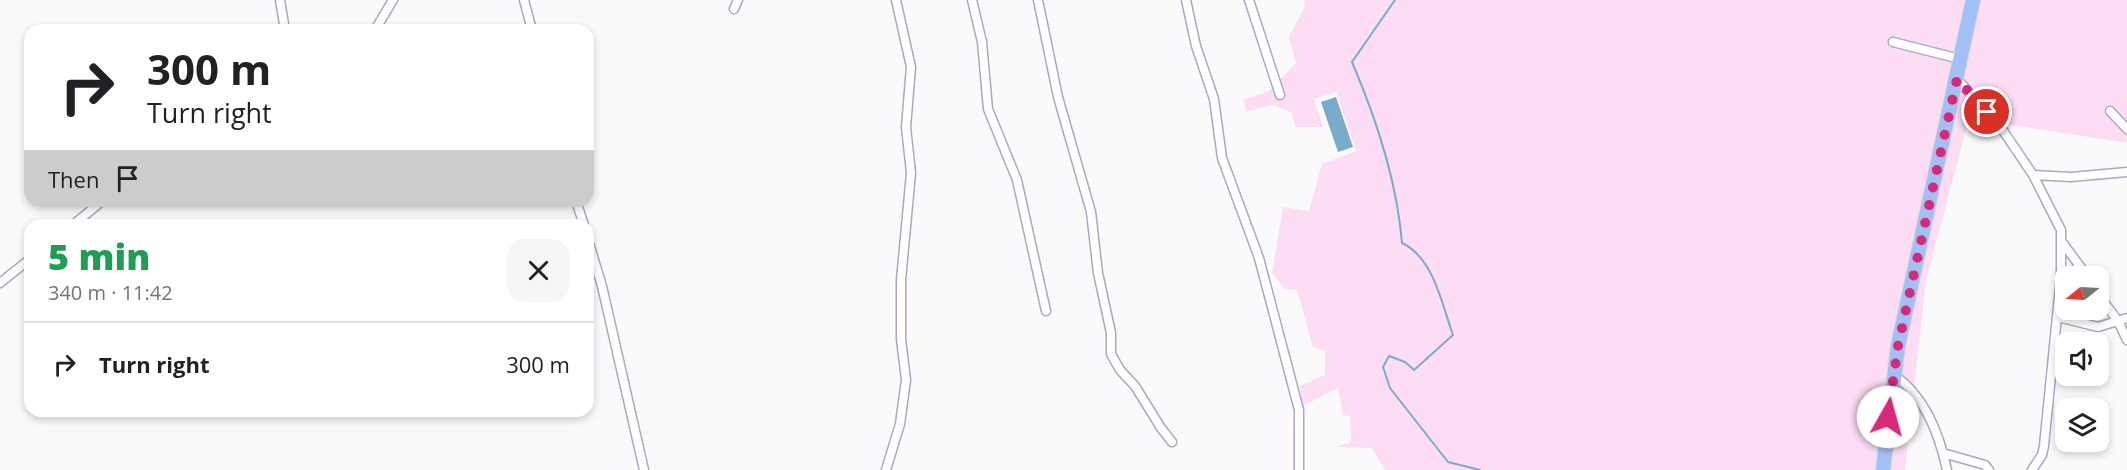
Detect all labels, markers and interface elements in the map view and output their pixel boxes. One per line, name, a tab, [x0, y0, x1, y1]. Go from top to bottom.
text: 300 m	[147, 40, 271, 97]
icon: right	[48, 48, 126, 126]
pin	[1961, 86, 2012, 137]
text: Turn right	[147, 94, 272, 131]
icon: arrive	[1970, 95, 2003, 128]
icon: arrive	[111, 162, 144, 195]
text: Then	[48, 164, 99, 194]
text: 5 min	[48, 232, 150, 281]
button: close	[507, 239, 570, 302]
north arrow	[2055, 266, 2109, 320]
map controls	[2055, 266, 2109, 452]
text: 340 m · 11:42	[48, 279, 173, 306]
button: sound	[2055, 332, 2109, 386]
icon: right	[48, 348, 81, 381]
text: Turn right	[99, 349, 210, 379]
text: 300 m	[506, 349, 570, 379]
position arrow	[1856, 385, 1920, 449]
button: layers	[2055, 398, 2109, 452]

